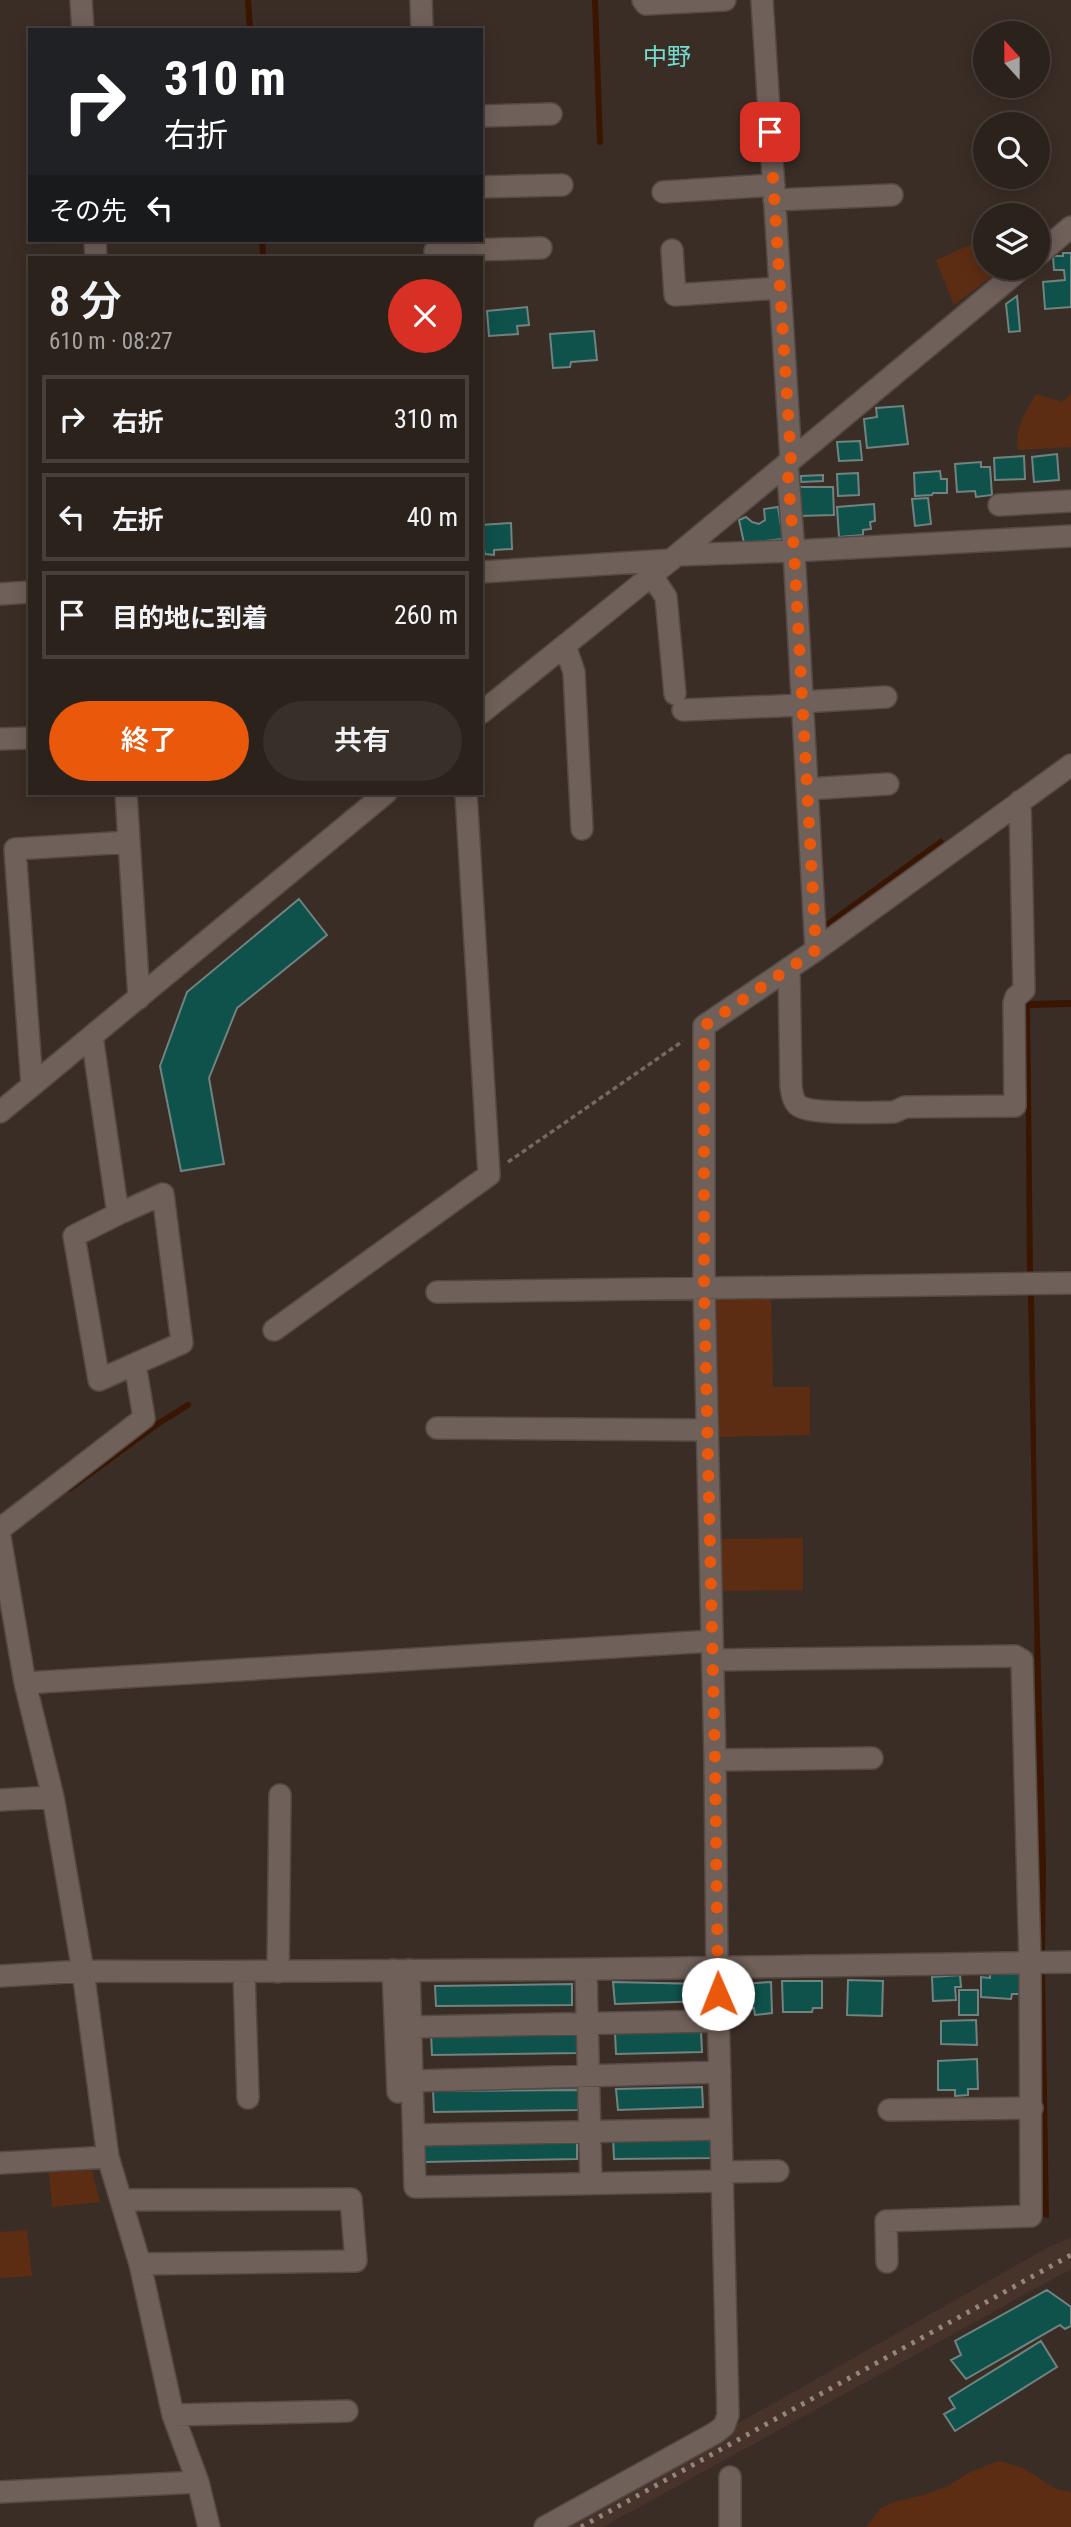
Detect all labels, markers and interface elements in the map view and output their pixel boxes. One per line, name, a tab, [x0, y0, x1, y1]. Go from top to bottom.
north arrow	[973, 21, 1050, 98]
map controls	[973, 21, 1050, 280]
district label: 中野	[643, 43, 691, 71]
text: 310 m	[164, 50, 286, 107]
icon: right	[49, 56, 140, 147]
pin	[740, 102, 800, 162]
button: search	[973, 112, 1050, 189]
icon: arrive	[751, 113, 789, 151]
text: 右折	[164, 116, 228, 154]
icon: left	[141, 189, 179, 227]
text: その先	[49, 196, 127, 226]
button: layers	[973, 203, 1050, 280]
text: 8 分	[49, 277, 122, 326]
button: close	[388, 279, 462, 353]
text: 610 m · 08:27	[49, 328, 173, 355]
icon: right	[53, 400, 91, 438]
text: 310 m	[394, 404, 458, 434]
text: 右折	[112, 407, 164, 437]
icon: left	[53, 498, 91, 536]
text: 40 m	[407, 502, 458, 532]
text: 左折	[112, 505, 164, 535]
icon: arrive	[53, 596, 91, 634]
text: 260 m	[394, 600, 458, 630]
text: 目的地に到着	[112, 603, 268, 633]
button: 終了	[49, 701, 249, 781]
button: 共有	[263, 701, 462, 781]
position arrow	[681, 1957, 755, 2031]

